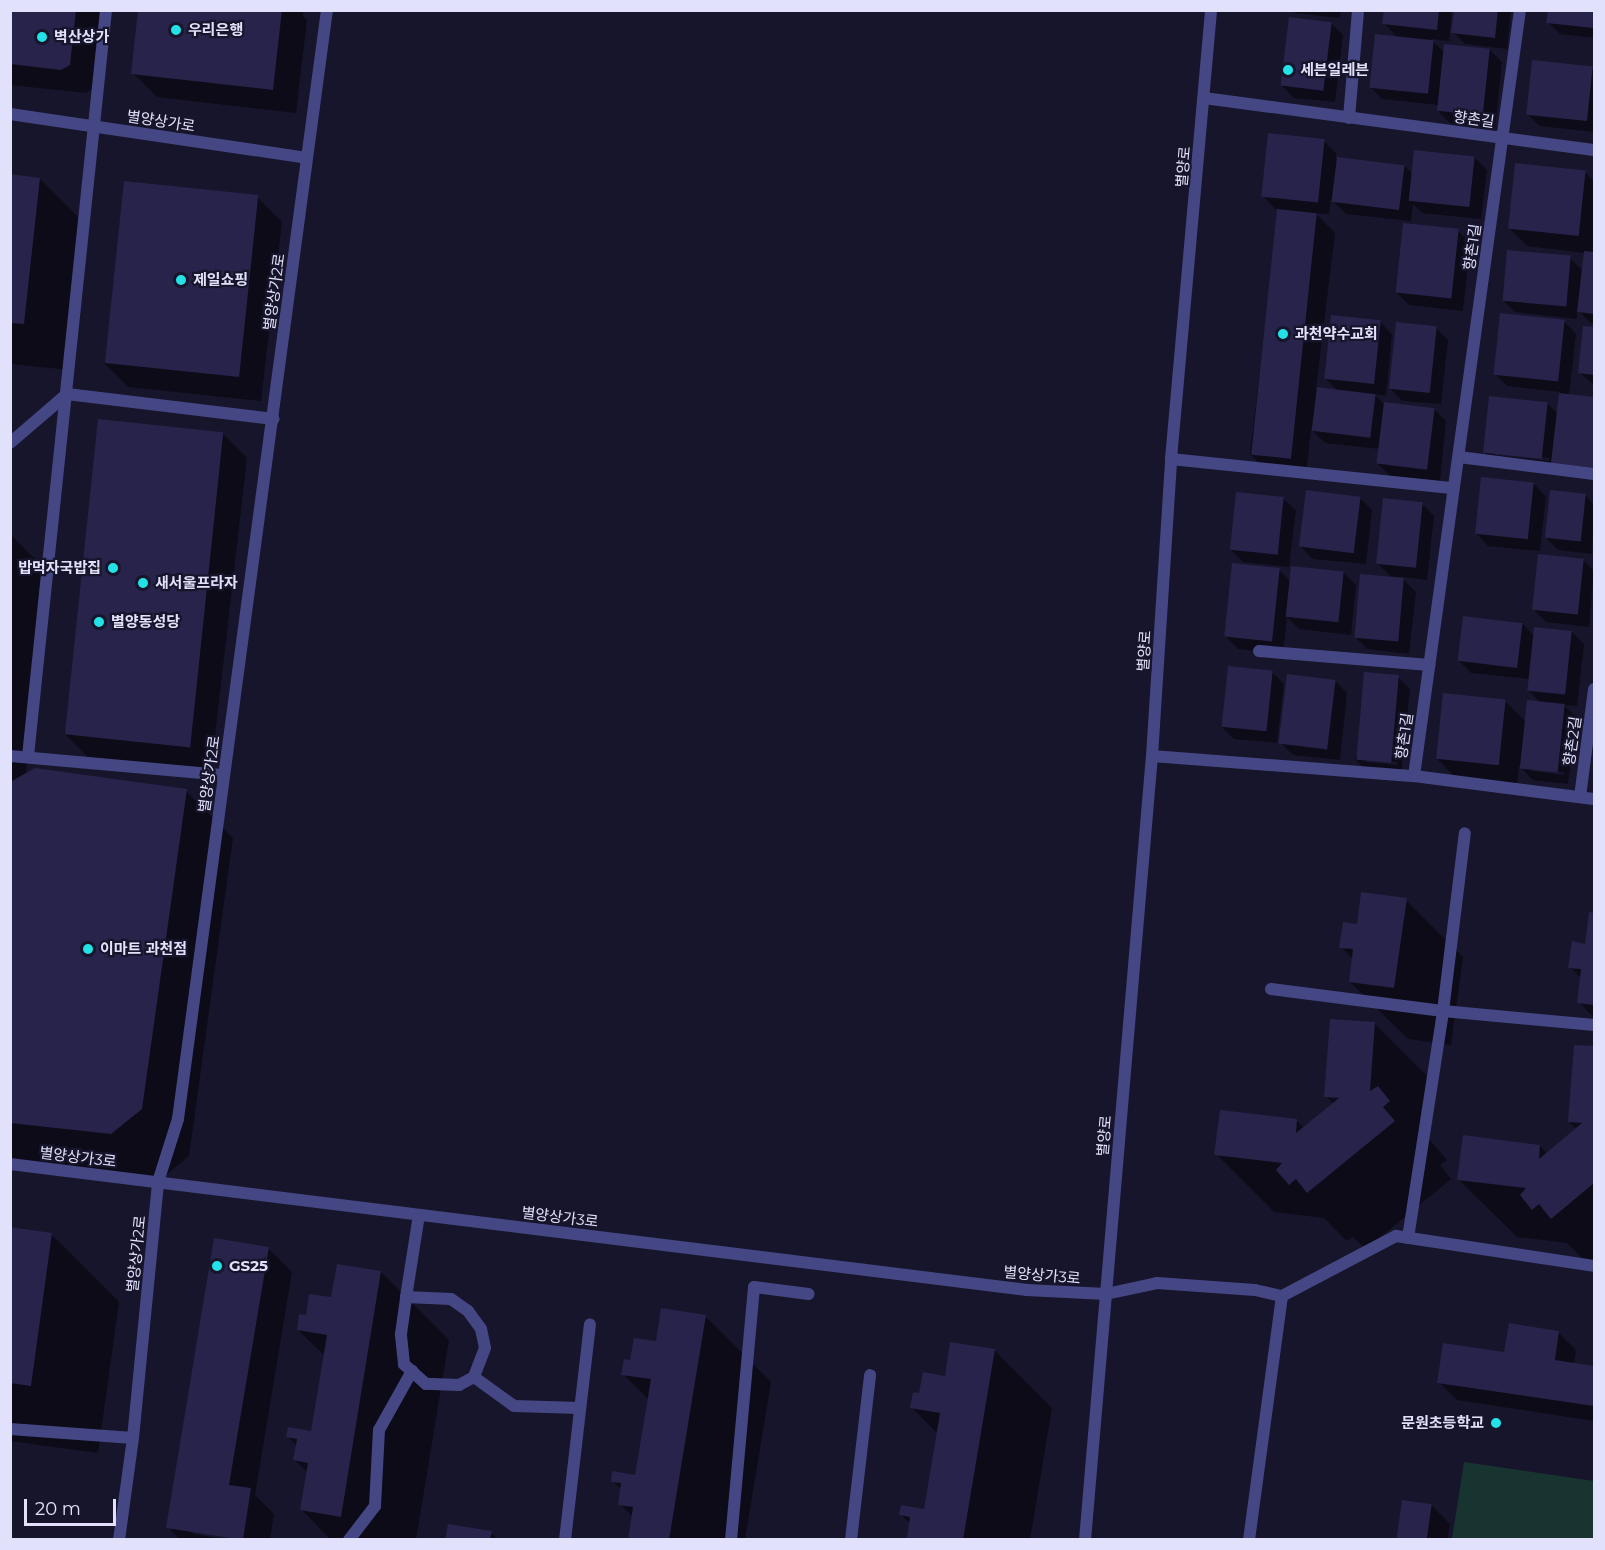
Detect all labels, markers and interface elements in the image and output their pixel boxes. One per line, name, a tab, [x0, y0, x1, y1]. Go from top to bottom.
place label: 우리은행	[188, 21, 243, 39]
marker: 우리은행	[169, 23, 183, 37]
place label: 벽산상가	[54, 28, 109, 46]
marker: 벽산상가	[35, 30, 49, 44]
place label: 세븐일레븐	[1300, 61, 1369, 79]
marker: 세븐일레븐	[1281, 63, 1295, 77]
street label: 별양상가로	[126, 107, 196, 135]
street label: 향촌길	[1452, 107, 1496, 131]
street label: 별양로	[1172, 146, 1194, 188]
street label: 향촌1길	[1460, 223, 1484, 271]
street label: 별양상가2로	[260, 252, 288, 332]
place label: 제일쇼핑	[193, 271, 248, 289]
marker: 제일쇼핑	[174, 273, 188, 287]
place label: 과천약수교회	[1295, 325, 1378, 343]
marker: 과천약수교회	[1276, 327, 1290, 341]
place label: 밥먹자국밥집	[18, 559, 101, 577]
marker: 밥먹자국밥집	[106, 561, 120, 575]
place label: 새서울프라자	[155, 574, 238, 592]
marker: 새서울프라자	[136, 576, 150, 590]
place label: 별양동성당	[111, 613, 180, 631]
marker: 별양동성당	[92, 615, 106, 629]
street label: 별양로	[1134, 630, 1154, 672]
street label: 향촌1길	[1392, 712, 1416, 760]
street label: 향촌2길	[1560, 715, 1584, 767]
street label: 별양상가2로	[195, 734, 223, 814]
place label: 이마트 과천점	[100, 940, 187, 958]
marker: 이마트 과천점	[81, 942, 95, 956]
street label: 별양로	[1093, 1115, 1115, 1157]
street label: 별양상가3로	[38, 1143, 118, 1171]
street label: 별양상가3로	[520, 1203, 600, 1231]
street label: 별양상가2로	[123, 1215, 149, 1293]
place label: GS25	[229, 1257, 268, 1275]
marker: GS25	[210, 1259, 224, 1273]
street label: 별양상가3로	[1003, 1263, 1081, 1287]
place label: 문원초등학교	[1401, 1414, 1484, 1432]
marker: 문원초등학교	[1489, 1416, 1503, 1430]
scale bar	[27, 1487, 118, 1525]
text: 20 m	[35, 1498, 81, 1520]

